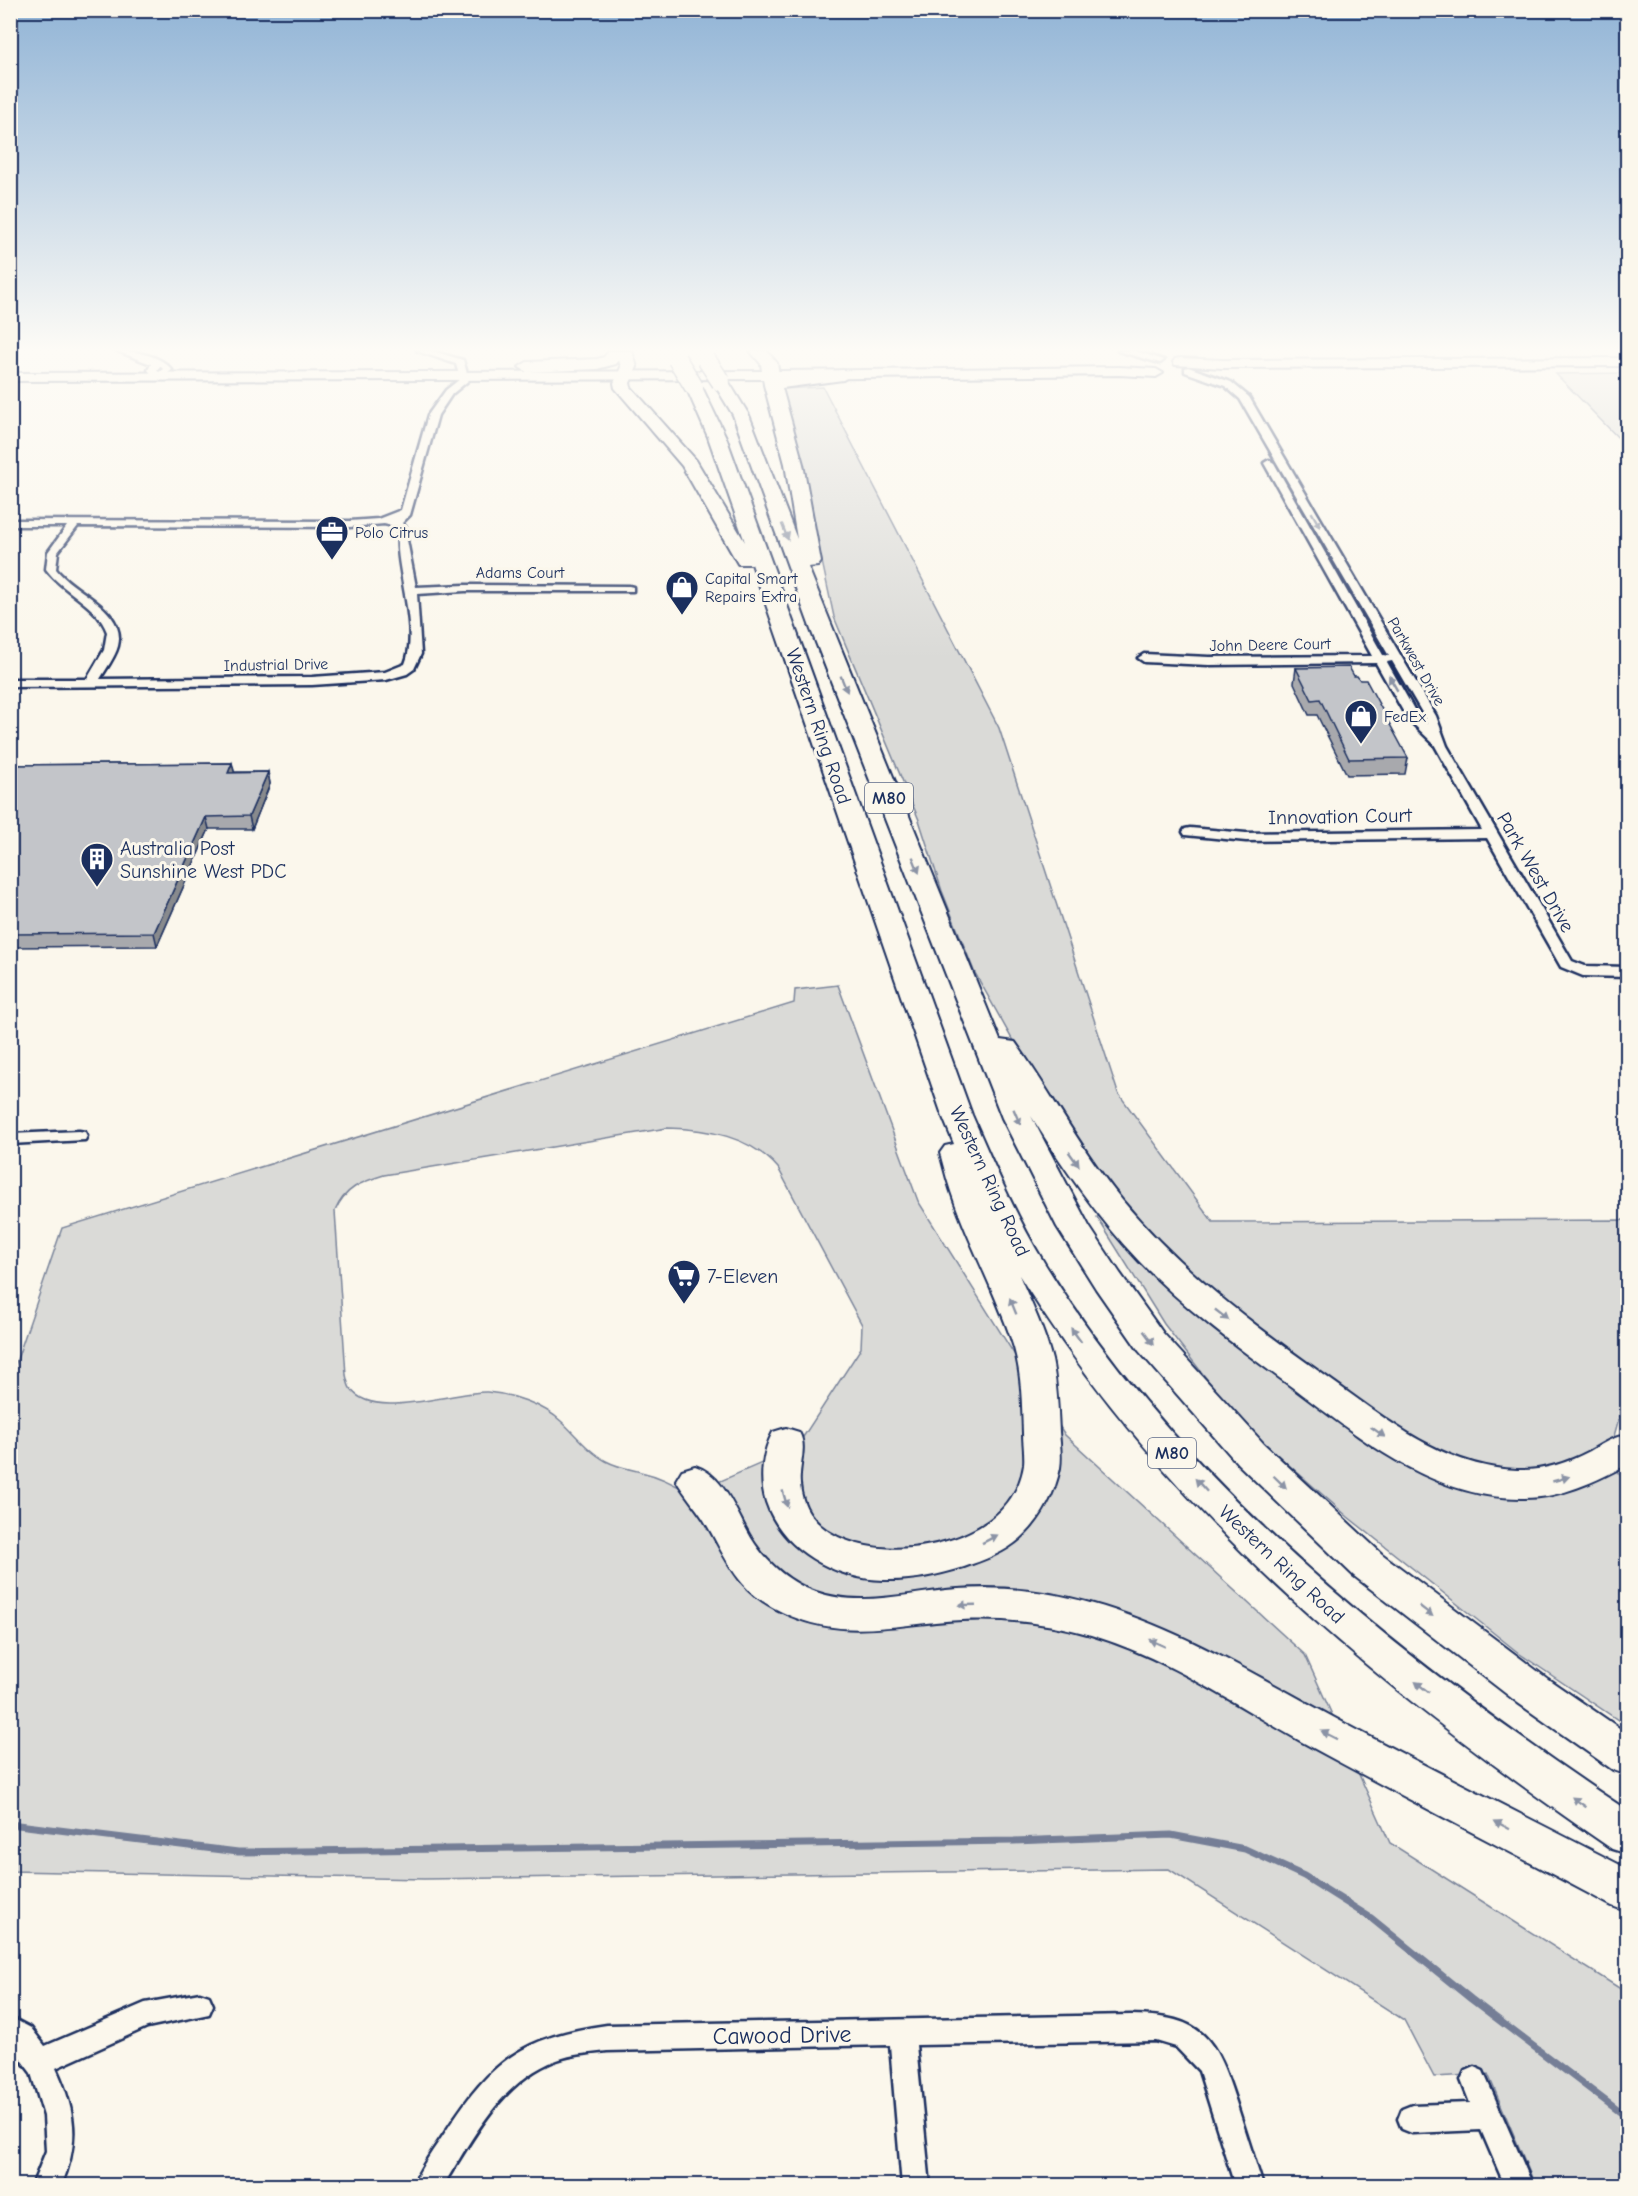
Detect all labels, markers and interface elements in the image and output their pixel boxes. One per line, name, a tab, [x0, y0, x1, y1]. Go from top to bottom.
one-way arrow	[1310, 512, 1320, 529]
office icon: Polo Citrus	[314, 514, 350, 561]
one-way arrow	[781, 523, 790, 541]
place label: Polo Citrus	[355, 524, 429, 542]
street label: Adams Court	[476, 564, 565, 582]
shop icon: Capital Smart Repairs Extra	[664, 569, 700, 616]
place label: Capital Smart Repairs Extra	[705, 570, 798, 606]
street label: Parkwest Drive	[1384, 614, 1449, 709]
street label: John Deere Court	[1209, 635, 1331, 655]
street label: Western Ring Road	[781, 645, 856, 807]
street label: Industrial Drive	[224, 655, 328, 675]
one-way arrow	[1388, 674, 1398, 691]
one-way arrow	[839, 675, 849, 693]
shop icon: FedEx	[1343, 698, 1379, 745]
place label: FedEx	[1384, 708, 1426, 726]
road number: M80	[865, 783, 913, 813]
street label: Innovation Court	[1268, 804, 1413, 829]
street label: Park West Drive	[1492, 808, 1579, 936]
place label: Australia Post Sunshine West PDC	[120, 837, 286, 883]
building icon: Australia Post Sunshine West PDC	[79, 841, 115, 888]
one-way arrow	[911, 857, 921, 875]
street label: Western Ring Road	[945, 1102, 1034, 1260]
one-way arrow	[1012, 1109, 1022, 1127]
one-way arrow	[1068, 1151, 1080, 1167]
supermarket icon: 7-Eleven	[666, 1258, 702, 1305]
place label: 7-Eleven	[707, 1265, 778, 1288]
one-way arrow	[1008, 1297, 1017, 1315]
one-way arrow	[1214, 1309, 1230, 1322]
one-way arrow	[1070, 1328, 1082, 1344]
one-way arrow	[1143, 1330, 1155, 1346]
one-way arrow	[1370, 1426, 1386, 1437]
road number: M80	[1148, 1438, 1196, 1468]
one-way arrow	[1552, 1474, 1570, 1483]
one-way arrow	[1273, 1475, 1287, 1489]
one-way arrow	[1195, 1478, 1208, 1493]
one-way arrow	[781, 1490, 790, 1508]
street label: Western Ring Road	[1214, 1500, 1349, 1628]
one-way arrow	[981, 1535, 998, 1544]
one-way arrow	[958, 1600, 977, 1610]
one-way arrow	[1419, 1605, 1434, 1617]
one-way arrow	[1147, 1638, 1165, 1648]
one-way arrow	[1414, 1681, 1430, 1694]
one-way arrow	[1320, 1730, 1337, 1739]
one-way arrow	[1571, 1797, 1587, 1809]
one-way arrow	[1493, 1820, 1510, 1830]
street label: Cawood Drive	[712, 2020, 852, 2050]

